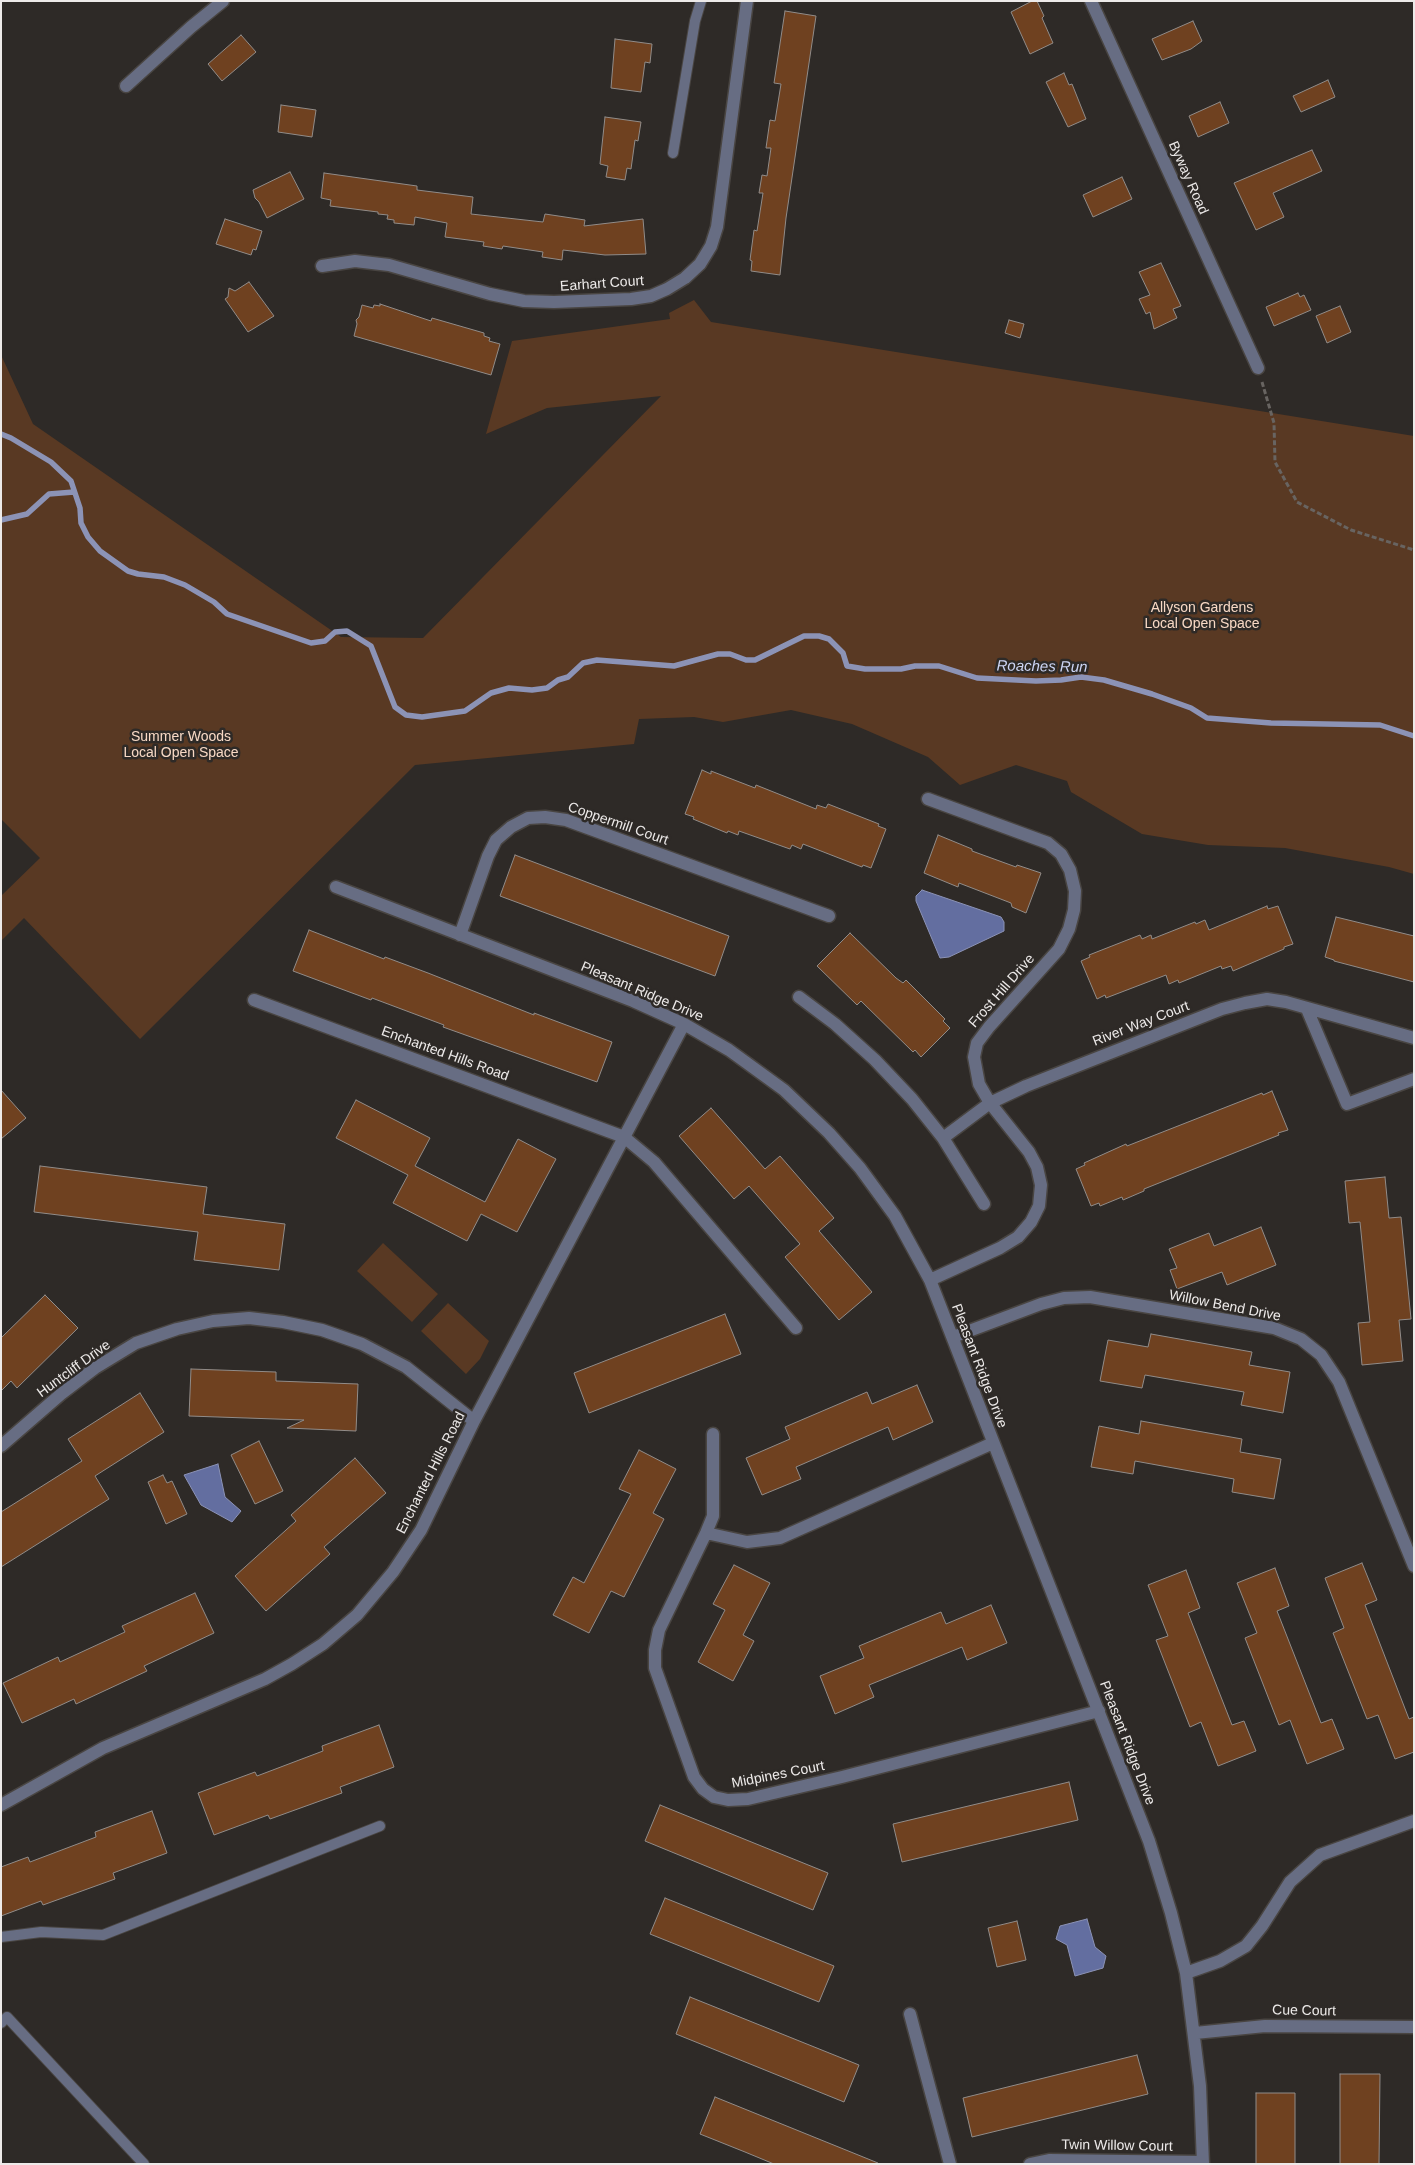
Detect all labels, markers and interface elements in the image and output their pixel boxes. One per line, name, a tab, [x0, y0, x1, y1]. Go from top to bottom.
street label: Byway Road	[1164, 139, 1212, 217]
street label: Earhart Court	[559, 273, 645, 295]
park label: Allyson Gardens Local Open Space	[1144, 600, 1260, 632]
water label: Roaches Run	[996, 657, 1088, 677]
park label: Summer Woods Local Open Space	[123, 729, 239, 762]
street label: Coppermill Court	[566, 799, 670, 849]
street label: Frost Hill Drive	[966, 951, 1038, 1031]
street label: Pleasant Ridge Drive	[578, 959, 706, 1025]
street label: River Way Court	[1090, 998, 1192, 1050]
street label: Enchanted Hills Road	[379, 1023, 511, 1085]
street label: Willow Bend Drive	[1168, 1287, 1282, 1325]
street label: Pleasant Ridge Drive	[948, 1302, 1010, 1430]
street label: Huntcliff Drive	[34, 1337, 114, 1401]
street label: Enchanted Hills Road	[393, 1409, 469, 1537]
street label: Pleasant Ridge Drive	[1096, 1679, 1158, 1807]
street label: Midpines Court	[730, 1758, 826, 1792]
street label: Cue Court	[1272, 2002, 1336, 2020]
street label: Twin Willow Court	[1061, 2137, 1173, 2155]

